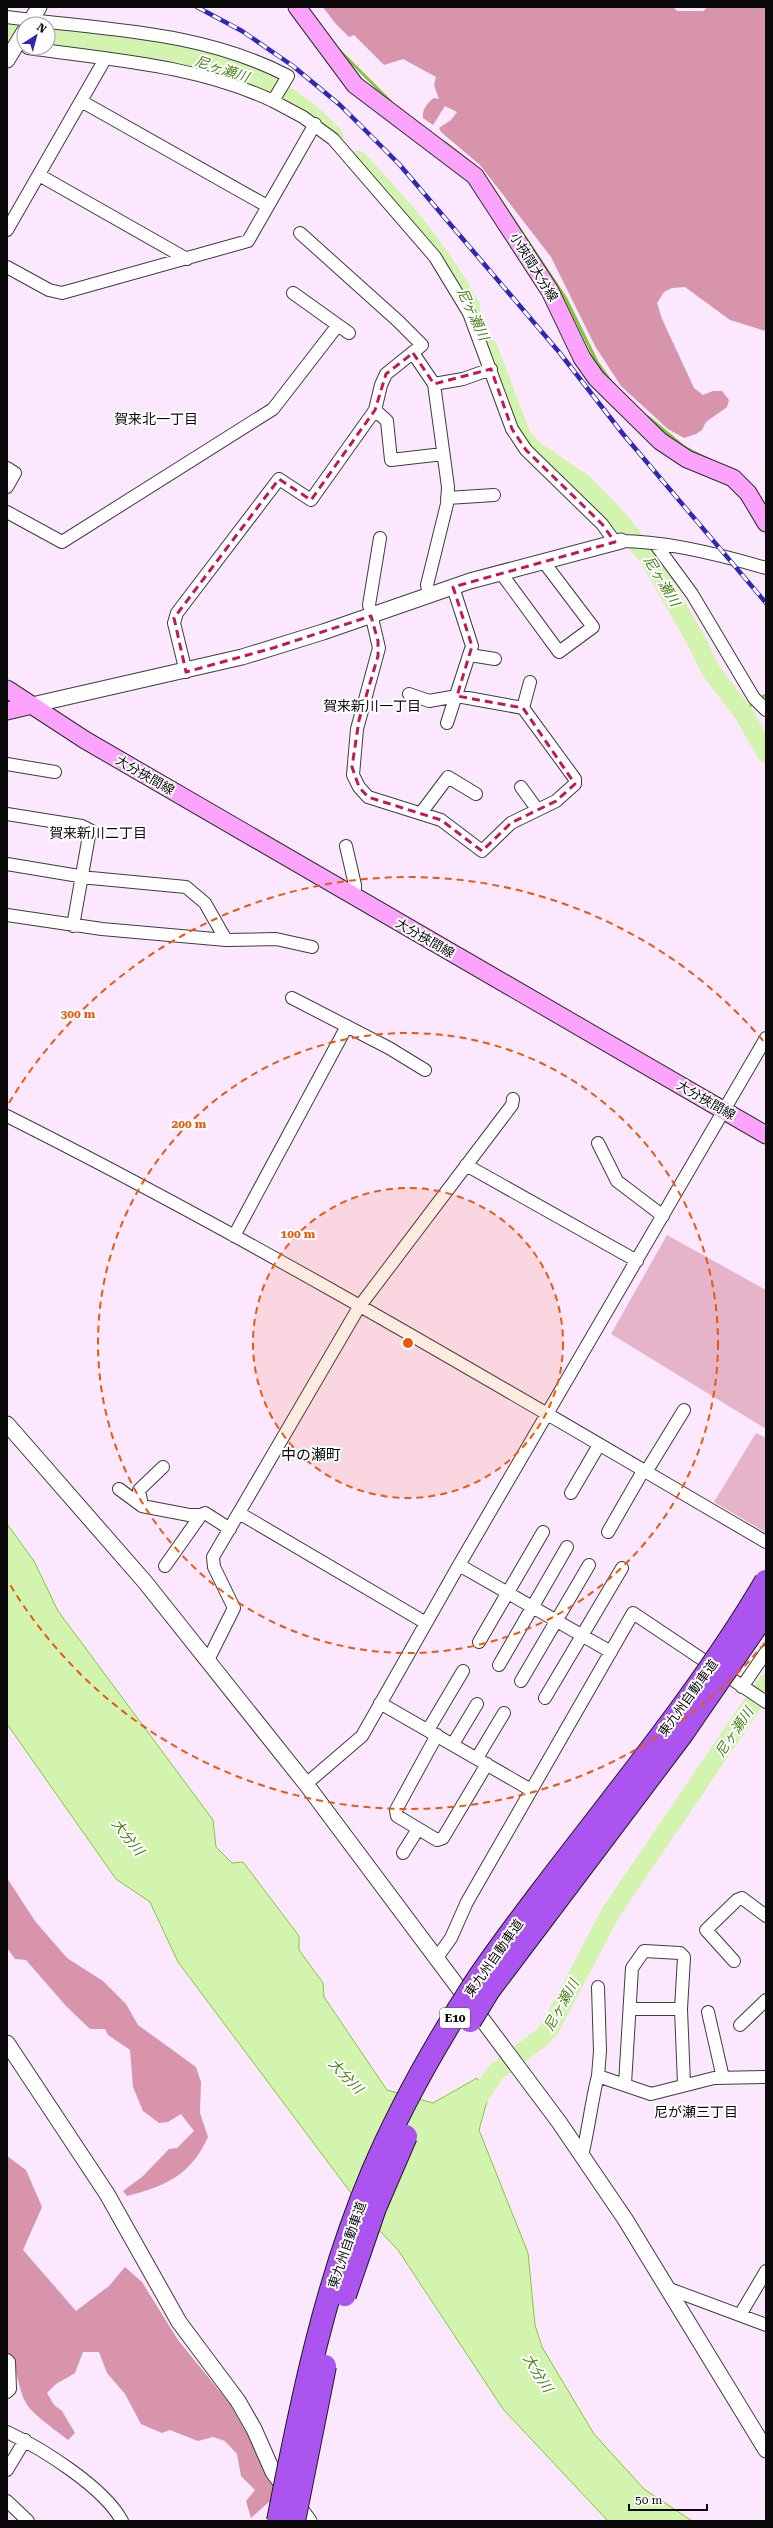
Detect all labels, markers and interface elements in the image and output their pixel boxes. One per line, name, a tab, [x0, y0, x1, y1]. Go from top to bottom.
north arrow	[16, 16, 56, 56]
text: N	[34, 21, 49, 36]
water label: 尼ヶ瀬川	[193, 53, 253, 86]
street label: 小挾間大分線	[507, 230, 561, 304]
water label: 尼ヶ瀬川	[454, 285, 493, 345]
district label: 賀来北一丁目	[114, 411, 198, 427]
water label: 尼ヶ瀬川	[641, 553, 684, 611]
district label: 賀来新川一丁目	[323, 698, 421, 714]
street label: 大分挾間線	[113, 752, 177, 798]
district label: 賀来新川二丁目	[49, 825, 147, 841]
street label: 大分挾間線	[393, 915, 457, 961]
text: 300 m	[61, 1007, 96, 1021]
street label: 大分挾間線	[674, 1077, 738, 1123]
text: 200 m	[172, 1117, 207, 1131]
text: 100 m	[281, 1227, 316, 1241]
centre of rings	[401, 1336, 415, 1350]
district label: 中の瀬町	[281, 1446, 341, 1464]
street label: 東九州自動車道	[655, 1657, 721, 1739]
water label: 尼ヶ瀬川	[712, 1703, 757, 1760]
water label: 大分川	[109, 1816, 149, 1860]
street label: 東九州自動車道	[462, 1916, 526, 2000]
water label: 尼ヶ瀬川	[540, 1975, 583, 2033]
road number: E10	[440, 2008, 470, 2028]
water label: 大分川	[326, 2055, 368, 2098]
district label: 尼が瀬三丁目	[654, 2104, 738, 2120]
street label: 東九州自動車道	[325, 2200, 369, 2290]
water label: 大分川	[520, 2351, 557, 2397]
scale bar	[629, 2486, 707, 2512]
text: 50 m	[635, 2493, 662, 2507]

